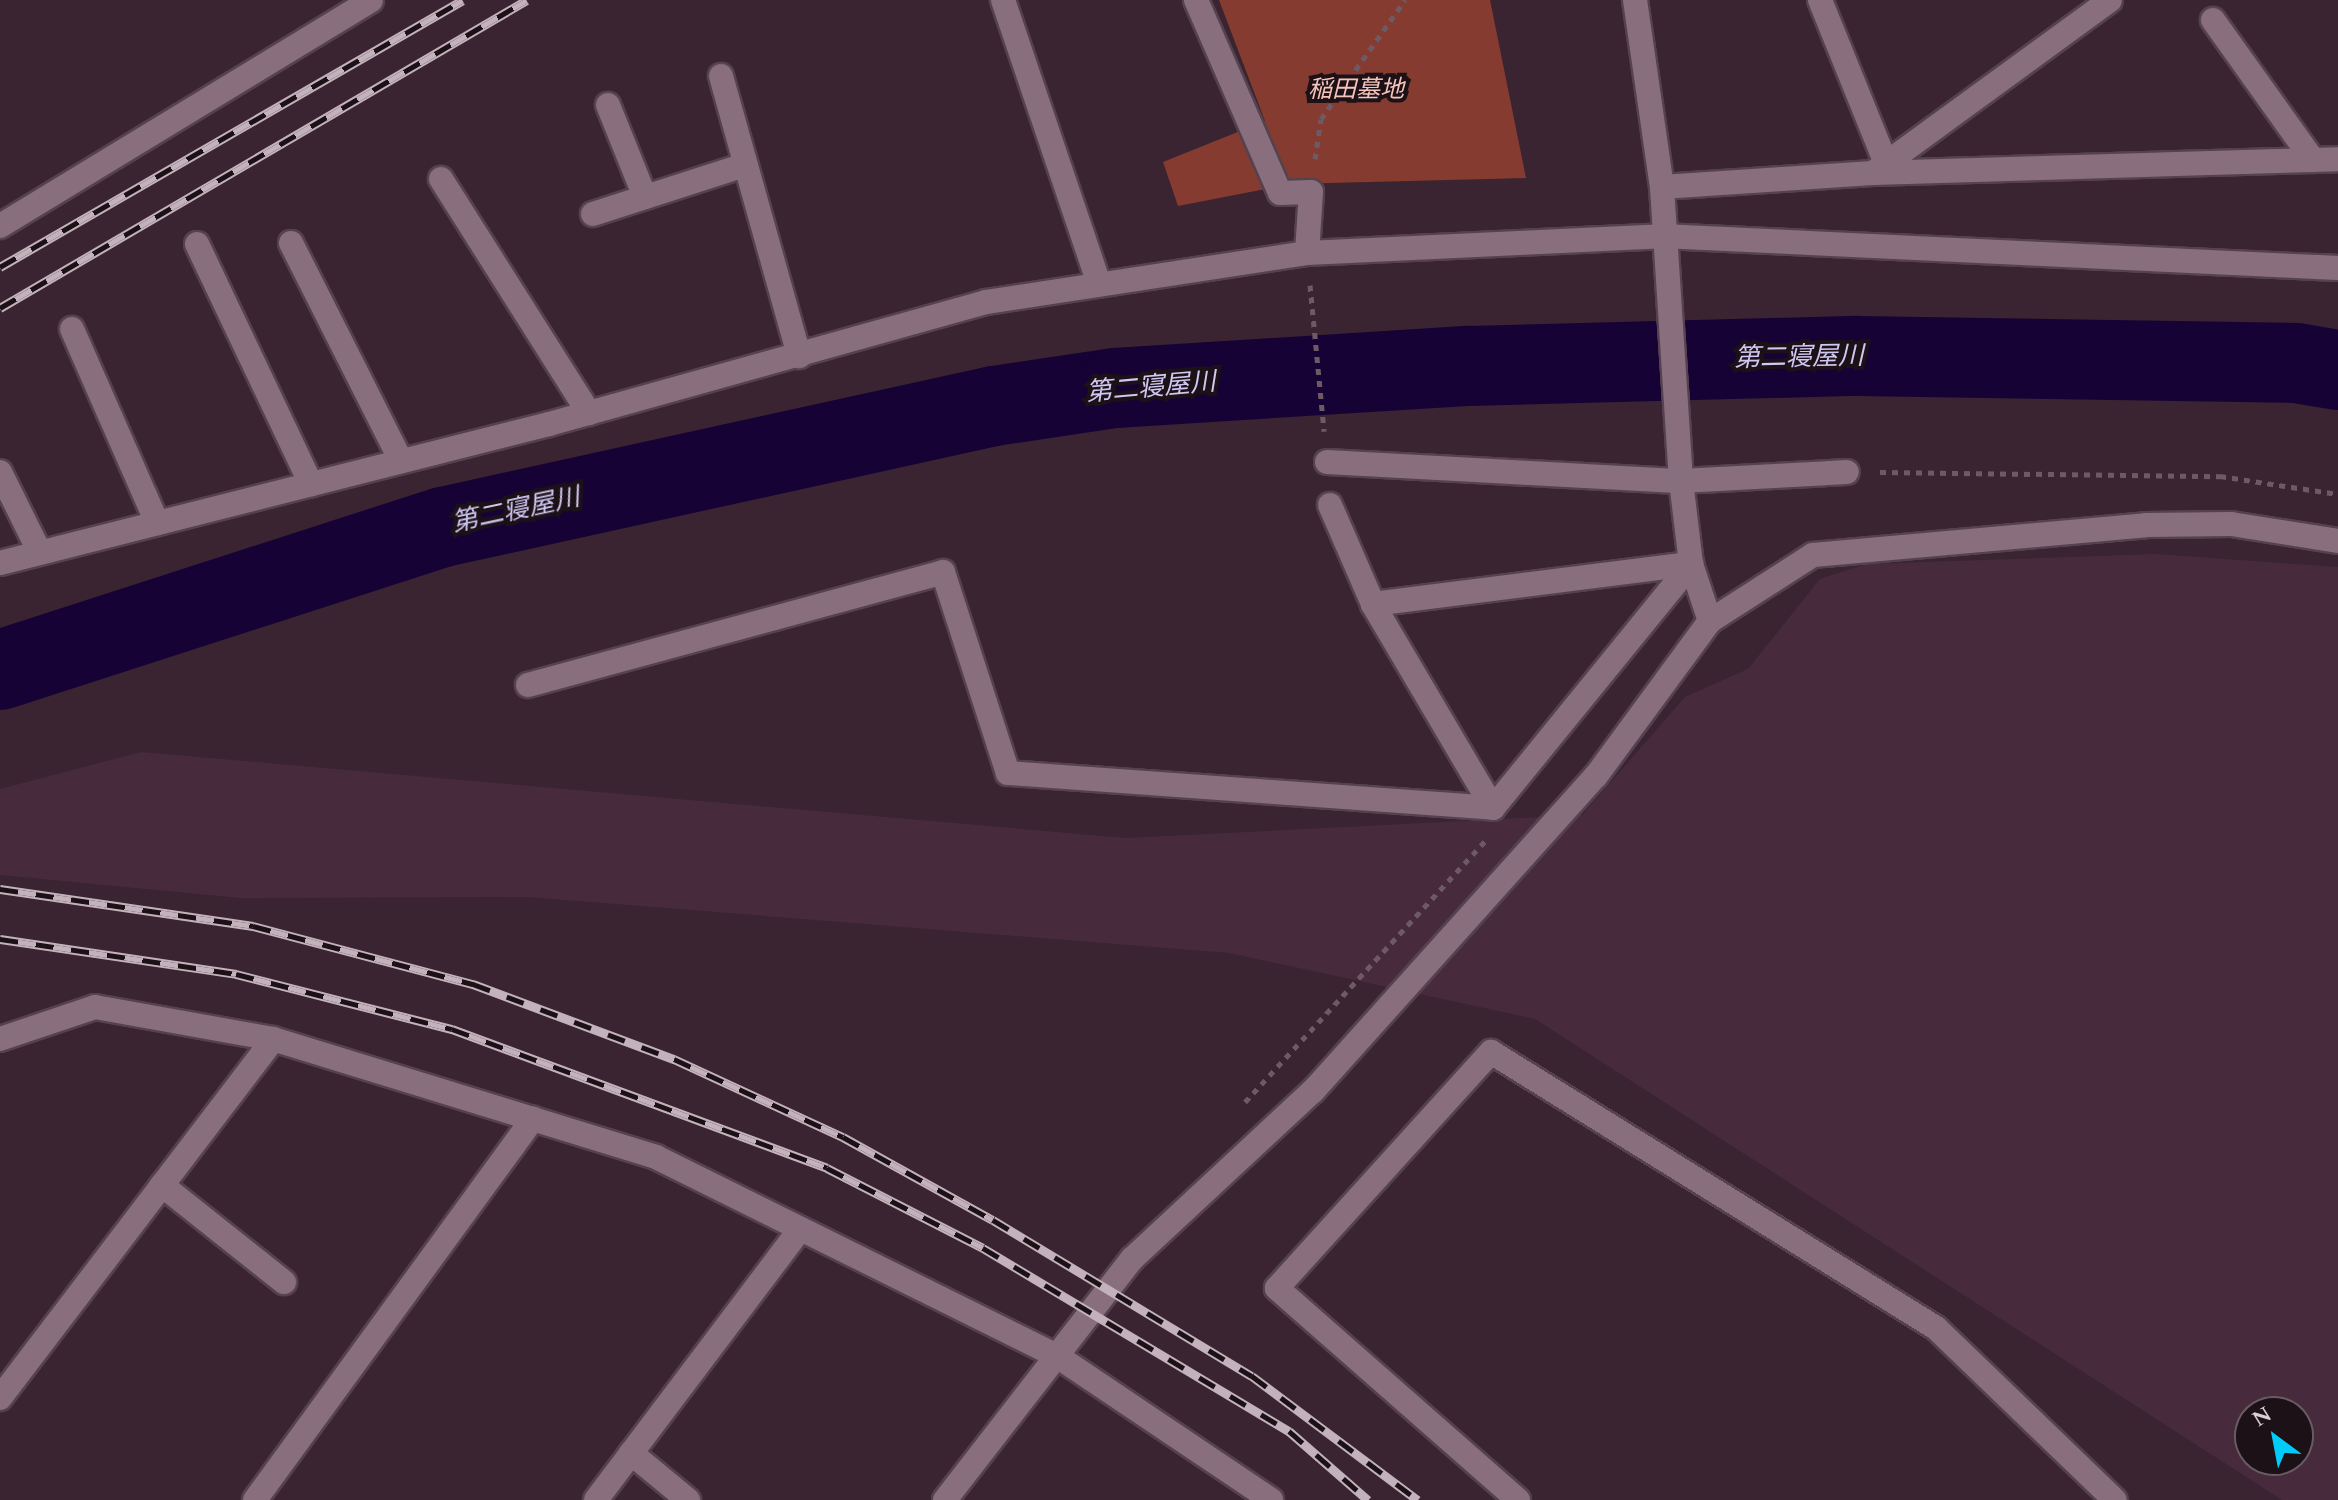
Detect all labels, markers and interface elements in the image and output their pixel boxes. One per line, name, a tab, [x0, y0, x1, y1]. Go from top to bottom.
park label: 稲田墓地	[1308, 77, 1404, 105]
water label: 第二寝屋川	[1734, 341, 1864, 375]
water label: 第二寝屋川	[1085, 367, 1217, 409]
water label: 第二寝屋川	[449, 482, 583, 540]
north arrow	[2234, 1396, 2314, 1476]
text: N	[2246, 1398, 2278, 1436]

